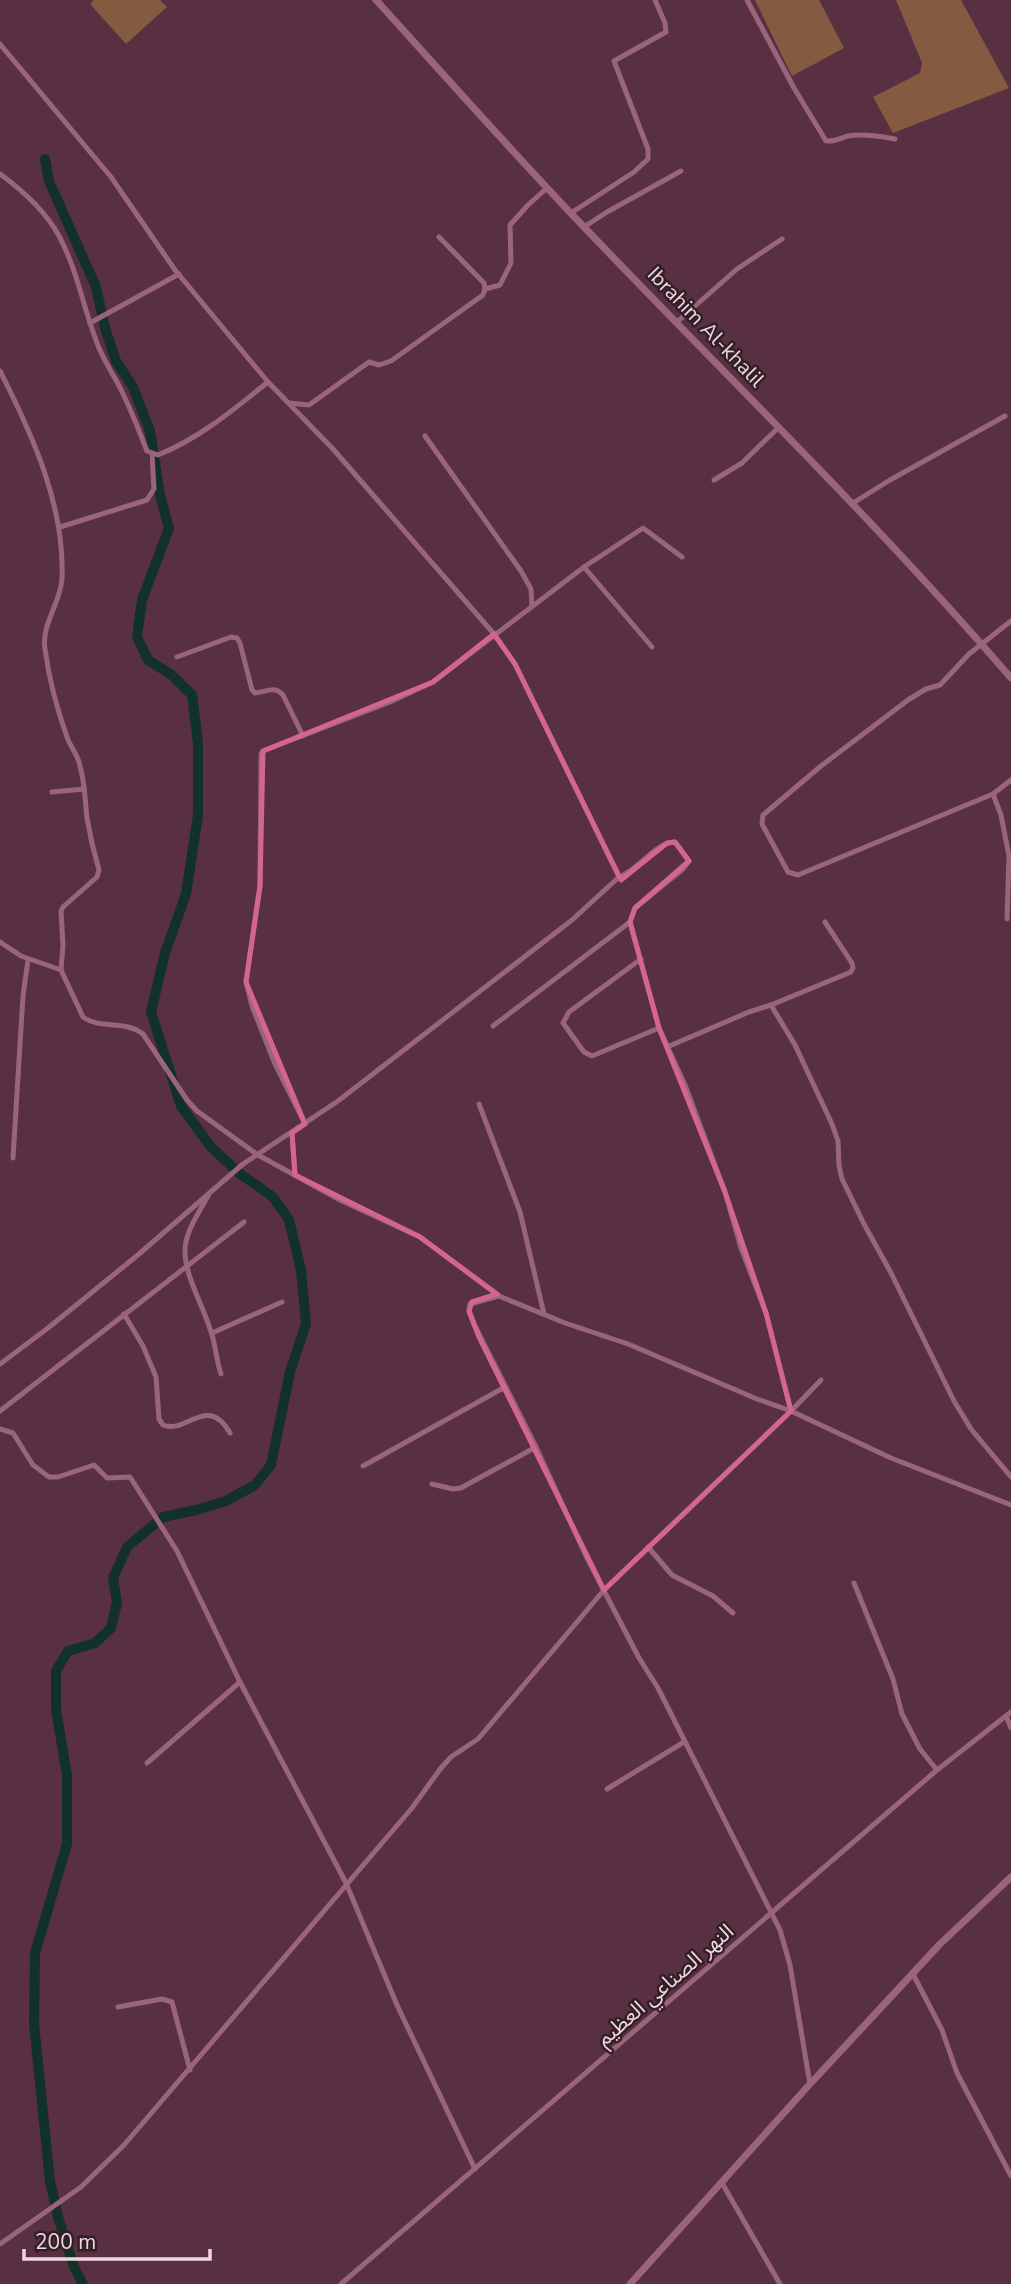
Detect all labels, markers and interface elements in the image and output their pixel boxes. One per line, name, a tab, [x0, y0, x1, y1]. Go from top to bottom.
street label: Ibrahim Al-khalil	[641, 261, 771, 394]
street label: النهر الصناعي العظيم	[590, 1918, 741, 2054]
scale bar	[24, 2218, 210, 2262]
text: 200 m	[35, 2228, 96, 2256]

